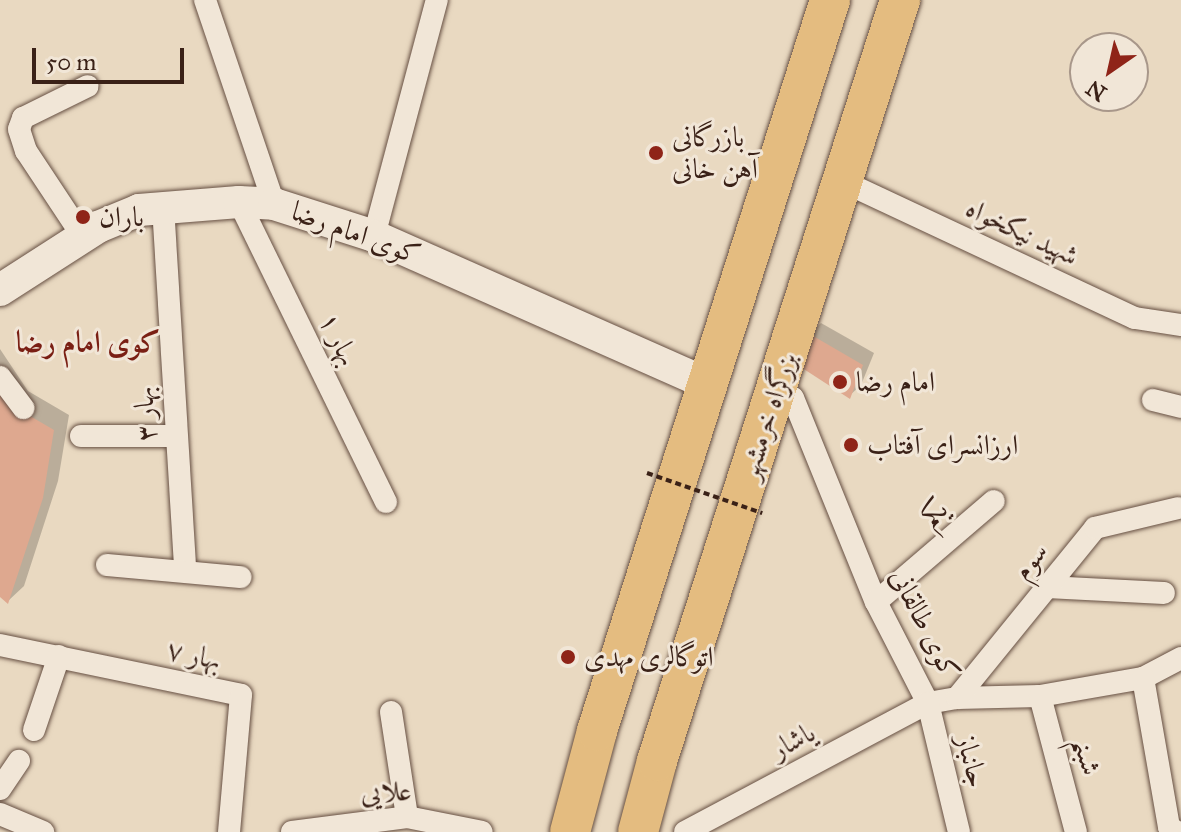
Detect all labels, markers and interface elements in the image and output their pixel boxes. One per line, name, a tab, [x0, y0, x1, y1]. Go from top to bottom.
scale bar	[36, 32, 188, 82]
north arrow	[1069, 32, 1149, 112]
text: 50 m	[46, 47, 96, 77]
text: N	[1081, 74, 1112, 107]
place label: بازرگانی آهن خانی	[672, 120, 758, 186]
marker: بازرگانی آهن خانی	[647, 144, 665, 162]
street label: شهید نیکخواه	[960, 191, 1084, 273]
street label: کوی امام رضا	[287, 194, 425, 272]
place label: باران	[99, 200, 144, 234]
marker: باران	[74, 208, 92, 226]
street label: بهار ۱	[312, 307, 366, 371]
district label: کوی امام رضا	[16, 324, 160, 360]
street label: بزرگراه خرمشهر	[732, 349, 804, 483]
place label: امام رضا	[856, 365, 935, 399]
marker: امام رضا	[831, 373, 849, 391]
street label: بهار ۳	[126, 385, 164, 443]
place label: ارزانسرای آفتاب	[867, 428, 1018, 462]
marker: ارزانسرای آفتاب	[842, 436, 860, 454]
street label: یکم	[914, 492, 954, 534]
street label: سوم	[1005, 536, 1055, 586]
street label: کوی طالقانی	[883, 563, 967, 685]
street label: بهار ۷	[164, 633, 224, 677]
place label: اتوگالرى مهدى	[584, 640, 714, 674]
marker: اتوگالرى مهدى	[559, 648, 577, 666]
street label: یاشار	[765, 716, 821, 766]
street label: جانباز	[949, 731, 995, 791]
street label: شبنم	[1066, 733, 1108, 779]
street label: علایی	[360, 774, 412, 810]

